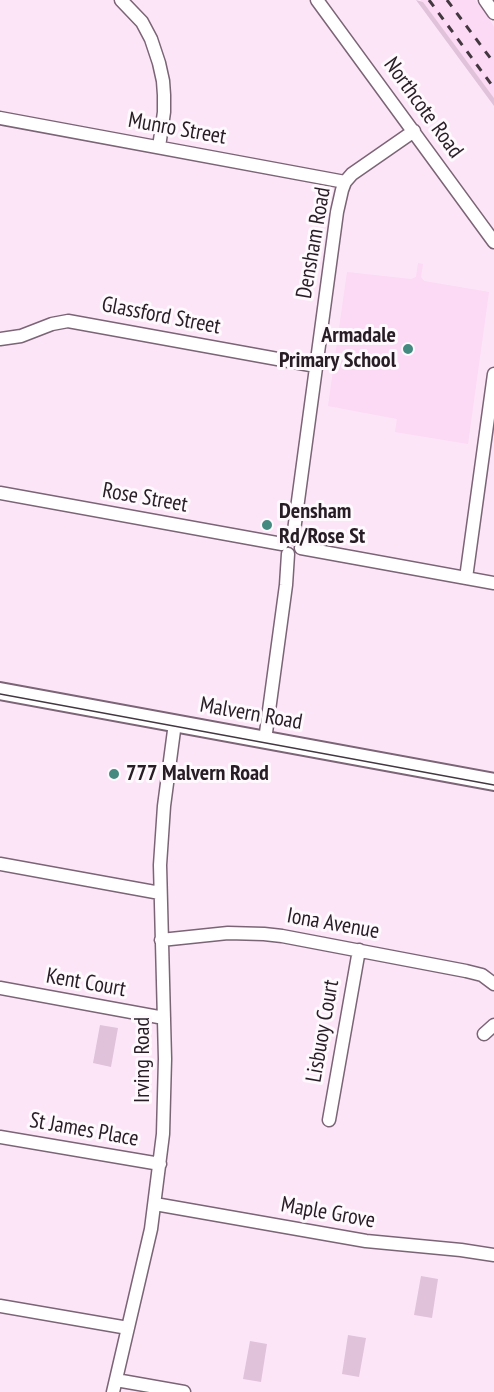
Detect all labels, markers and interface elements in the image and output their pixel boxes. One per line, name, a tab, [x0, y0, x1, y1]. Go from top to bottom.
street label: Northcote Road	[378, 53, 468, 163]
street label: Munro Street	[126, 107, 228, 151]
street label: Densham Road	[291, 185, 337, 301]
street label: Glassford Street	[99, 292, 223, 340]
place label: Armadale Primary School	[279, 323, 396, 374]
marker: Armadale Primary School	[401, 342, 415, 356]
street label: Rose Street	[100, 478, 190, 518]
place label: Densham Rd/Rose St	[279, 499, 365, 550]
marker: Densham Rd/Rose St	[260, 518, 274, 532]
street label: Malvern Road	[198, 692, 304, 736]
place label: 777 Malvern Road	[126, 761, 269, 787]
marker: 777 Malvern Road	[107, 767, 121, 781]
street label: Iona Avenue	[285, 903, 381, 945]
street label: Kent Court	[44, 963, 128, 1003]
street label: Lisbuoy Court	[301, 978, 345, 1084]
street label: Irving Road	[130, 1017, 156, 1103]
street label: St James Place	[27, 1107, 141, 1153]
street label: Maple Grove	[279, 1192, 377, 1234]

